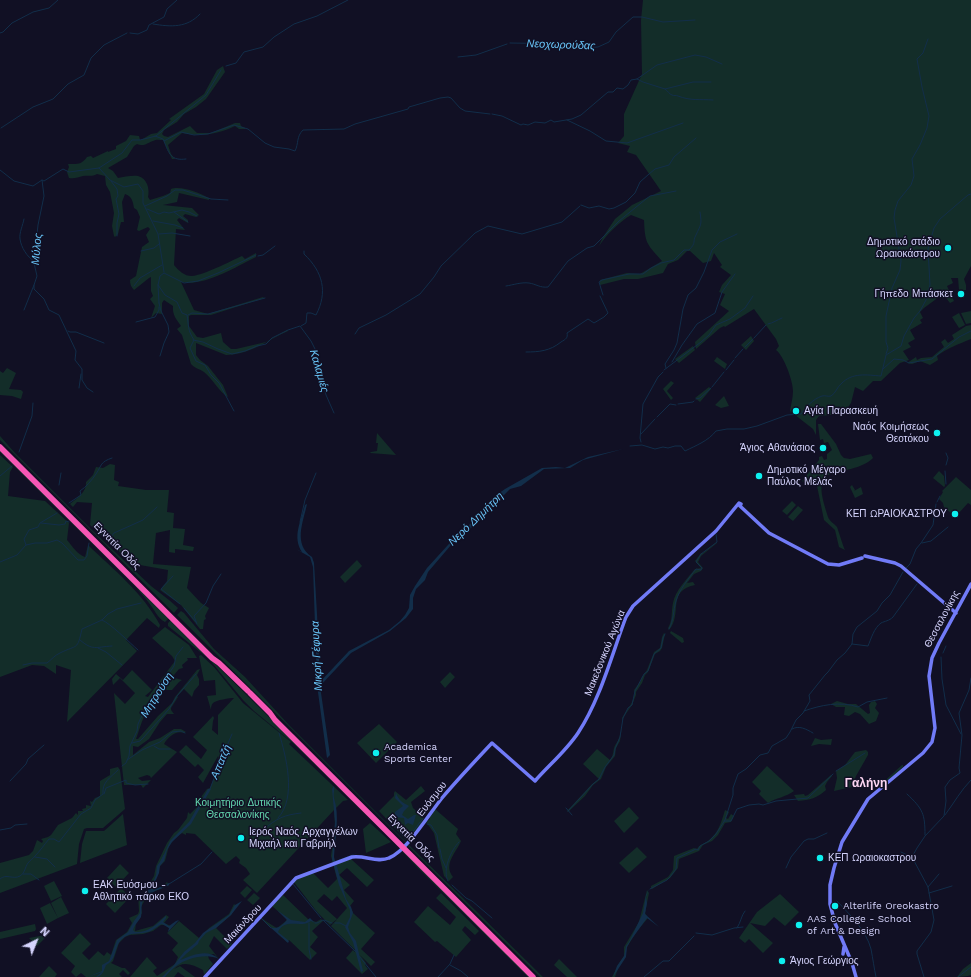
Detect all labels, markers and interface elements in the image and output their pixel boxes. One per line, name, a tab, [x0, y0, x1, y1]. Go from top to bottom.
water label: Νεοχωρούδας	[526, 37, 596, 53]
water label: Μύλος	[29, 233, 45, 265]
place label: Δημοτικό στάδιο Ωραιοκάστρου	[867, 236, 940, 260]
marker: Δημοτικό στάδιο Ωραιοκάστρου	[943, 243, 953, 253]
place label: Γήπεδο Μπάσκετ	[875, 288, 953, 300]
marker: Γήπεδο Μπάσκετ	[956, 289, 966, 299]
water label: Καλαμιές	[307, 348, 331, 394]
place label: Αγία Παρασκευή	[804, 405, 878, 417]
marker: Αγία Παρασκευή	[791, 406, 801, 416]
place label: Ναός Κοιμήσεως Θεοτόκου	[853, 421, 929, 444]
marker: Ναός Κοιμήσεως Θεοτόκου	[932, 428, 942, 438]
place label: Άγιος Αθανάσιος	[740, 442, 815, 454]
marker: Άγιος Αθανάσιος	[818, 443, 828, 453]
place label: Δημοτικό Μέγαρο Παύλος Μελάς	[767, 464, 846, 488]
marker: Δημοτικό Μέγαρο Παύλος Μελάς	[754, 471, 764, 481]
water label: Νερό Δημήτρη	[446, 489, 506, 549]
place label: ΚΕΠ ΩΡΑΙΟΚΑΣΤΡΟΥ	[846, 508, 947, 520]
marker: ΚΕΠ ΩΡΑΙΟΚΑΣΤΡΟΥ	[950, 509, 960, 519]
street label: Εγνατία Οδός	[91, 520, 143, 572]
street label: Θεσσαλονίκης	[922, 588, 962, 650]
street label: Μακεδονικού Αγώνα	[582, 608, 628, 698]
water label: Μικρή Γέφυρα	[309, 621, 325, 691]
water label: Μητρούση	[138, 670, 176, 720]
place label: Academica Sports Center	[384, 741, 452, 764]
water label: Απατζή	[208, 743, 234, 781]
marker: Academica Sports Center	[371, 748, 381, 758]
district label: Γαλήνη	[845, 776, 887, 790]
street label: Ευόσμου	[415, 779, 449, 819]
park label: Κοιμητήριο Δυτικής Θεσσαλονίκης	[195, 797, 281, 820]
street label: Εγνατία Οδός	[385, 812, 437, 864]
place label: Ιερός Ναός Αρχαγγέλων Μιχαήλ και Γαβριήλ	[249, 826, 358, 850]
marker: Ιερός Ναός Αρχαγγέλων Μιχαήλ και Γαβριήλ	[236, 833, 246, 843]
place label: ΚΕΠ Ωραιοκαστρου	[828, 852, 916, 864]
marker: ΚΕΠ Ωραιοκαστρου	[815, 853, 825, 863]
place label: ΕΑΚ Ευόσμου - Αθλητικό πάρκο ΕΚΟ	[93, 879, 189, 902]
marker: ΕΑΚ Ευόσμου - Αθλητικό πάρκο ΕΚΟ	[80, 886, 90, 896]
place label: Alterlife Oreokastro	[843, 900, 939, 912]
marker: Alterlife Oreokastro	[830, 901, 840, 911]
street label: Μαιάνδρου	[222, 902, 264, 946]
place label: AAS College - School of Art & Design	[807, 913, 911, 936]
marker: AAS College - School of Art & Design	[794, 920, 804, 930]
north arrow	[16, 921, 56, 961]
text: N	[37, 924, 52, 939]
place label: Άγιος Γεώργιος	[790, 955, 859, 967]
marker: Άγιος Γεώργιος	[777, 956, 787, 966]

